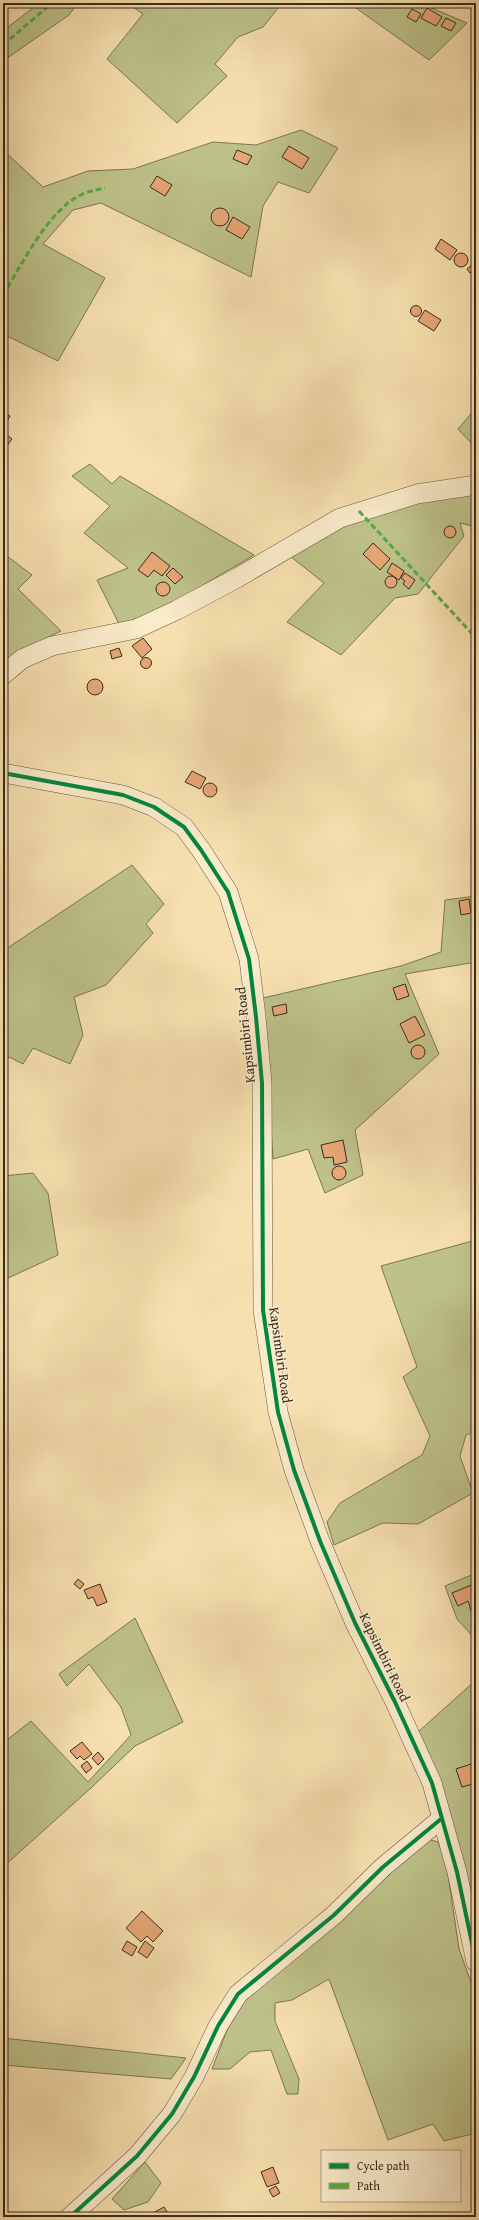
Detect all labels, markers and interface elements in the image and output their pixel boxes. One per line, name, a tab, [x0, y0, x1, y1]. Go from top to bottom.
street label: Kapsimbiri Road	[230, 985, 260, 1084]
street label: Kapsimbiri Road	[264, 1306, 298, 1405]
street label: Kapsimbiri Road	[355, 1609, 415, 1705]
legend	[321, 2150, 461, 2202]
text: Cycle path	[357, 2157, 410, 2174]
text: Path	[357, 2177, 380, 2194]

